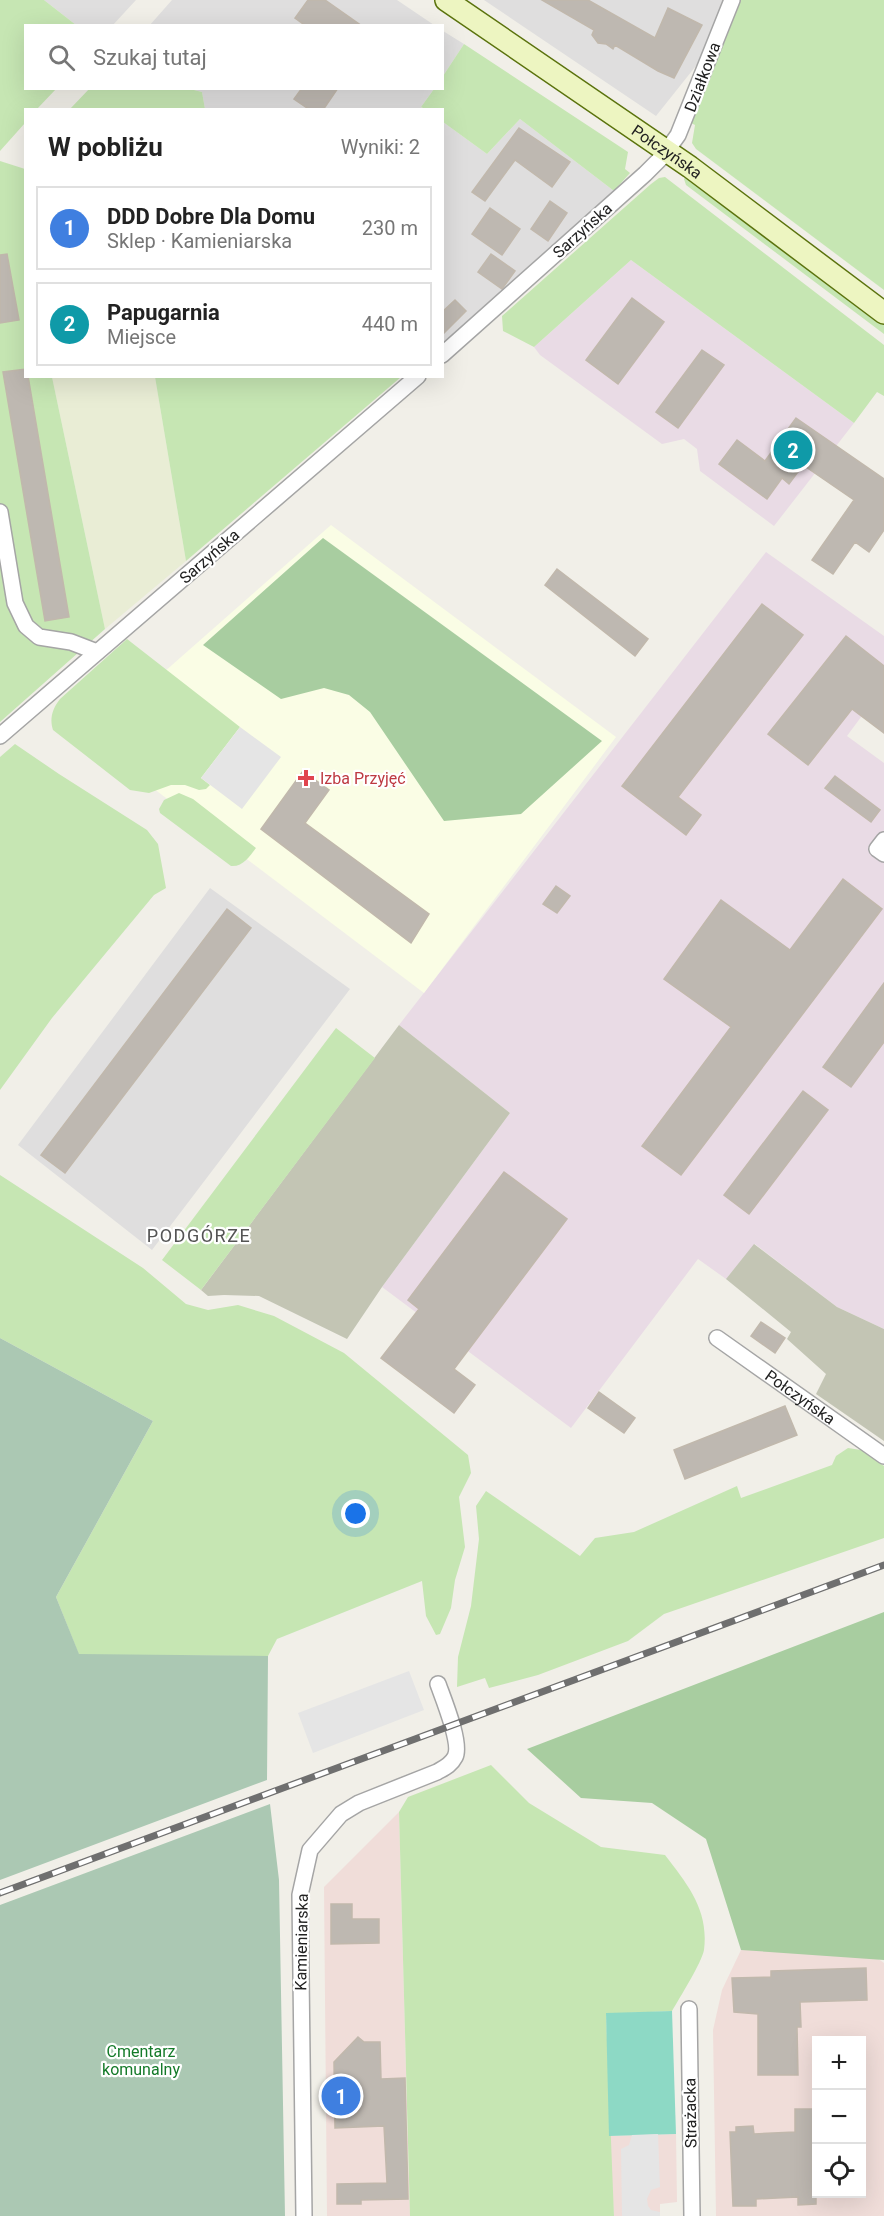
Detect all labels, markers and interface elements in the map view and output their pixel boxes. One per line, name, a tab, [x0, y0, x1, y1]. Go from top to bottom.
search box	[24, 24, 444, 90]
street label: Działkowa	[680, 40, 724, 115]
icon: search	[45, 41, 78, 74]
text: Szukaj tutaj	[93, 45, 207, 70]
street label: Połczyńska	[628, 121, 706, 183]
text: W pobliżu	[48, 132, 163, 162]
text: Wyniki: 2	[341, 135, 420, 159]
street label: Sarzyńska	[549, 199, 616, 262]
text: DDD Dobre Dla Domu	[107, 204, 315, 229]
text: 1	[64, 216, 75, 240]
text: 230 m	[362, 216, 418, 240]
text: Sklep · Kamieniarska	[107, 229, 292, 253]
text: Papugarnia	[107, 300, 220, 325]
text: 2	[64, 312, 75, 336]
text: 440 m	[362, 312, 418, 336]
text: Miejsce	[107, 325, 176, 349]
pin: 2	[774, 428, 812, 472]
street label: Sarzyńska	[176, 525, 243, 588]
marker: Izba Przyjęć	[297, 769, 315, 787]
place label: Izba Przyjęć	[320, 769, 406, 788]
district label: PODGÓRZE	[147, 1225, 251, 1246]
street label: Połczyńska	[761, 1366, 839, 1428]
your location	[341, 1499, 370, 1528]
street label: Kamieniarska	[291, 1893, 312, 1991]
map controls	[812, 2036, 866, 2198]
button: +	[812, 2036, 866, 2090]
park label: Cmentarz komunalny	[102, 2042, 180, 2079]
pin: 1	[322, 2074, 360, 2118]
street label: Strażacka	[680, 2078, 701, 2148]
button: −	[812, 2090, 866, 2144]
button: locate	[812, 2144, 866, 2198]

